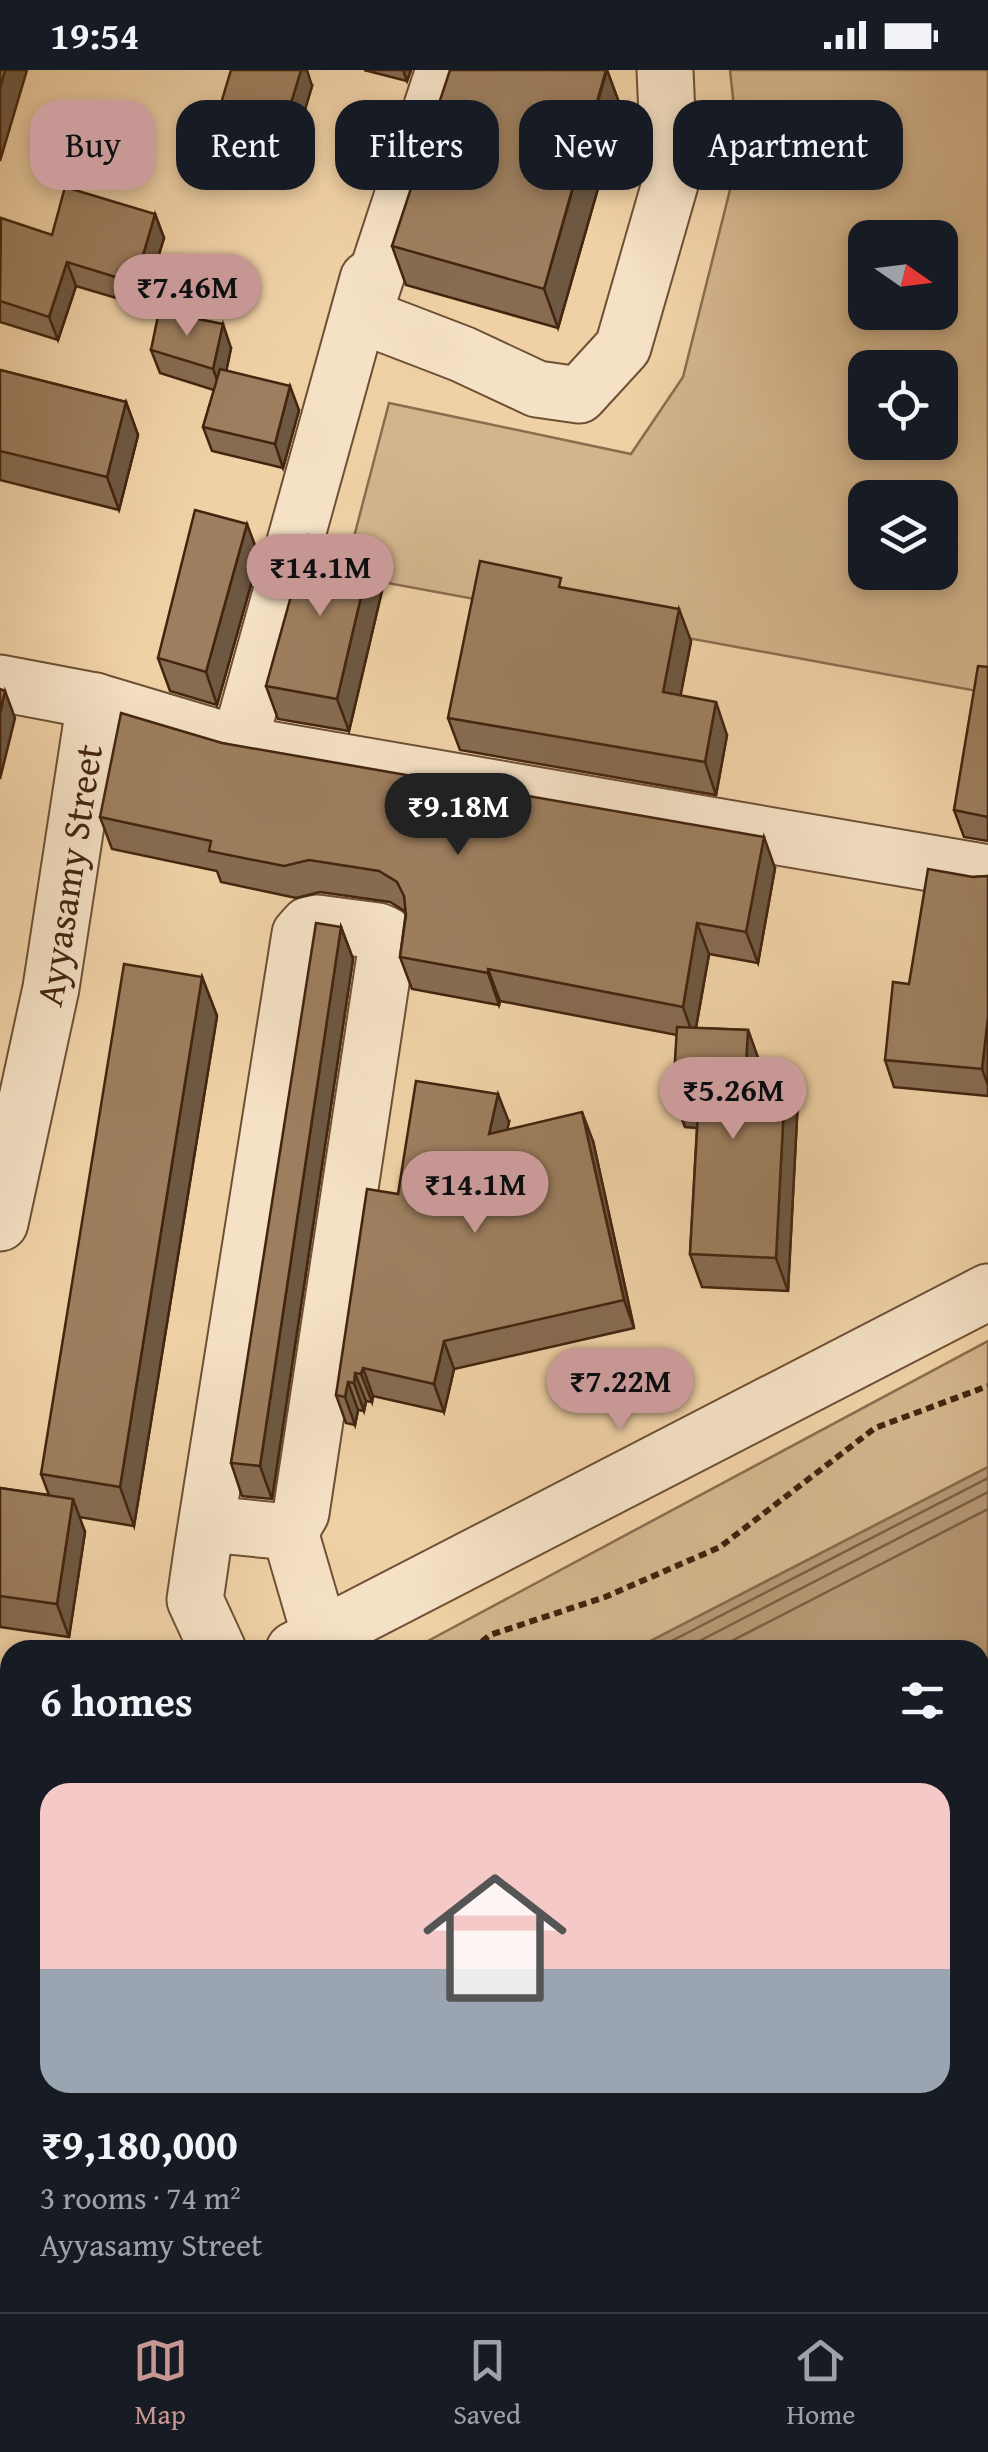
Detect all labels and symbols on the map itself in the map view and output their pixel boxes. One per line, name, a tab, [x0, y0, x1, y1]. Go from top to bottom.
north arrow	[848, 220, 958, 330]
pin: ₹7.46M	[106, 254, 268, 339]
pin: ₹14.1M	[239, 534, 401, 619]
street label: Ayyasamy Street	[20, 740, 116, 1011]
pin: ₹9.18M	[377, 773, 539, 858]
pin: ₹5.26M	[652, 1057, 814, 1142]
pin: ₹14.1M	[394, 1151, 556, 1236]
pin: ₹7.22M	[539, 1348, 701, 1433]

